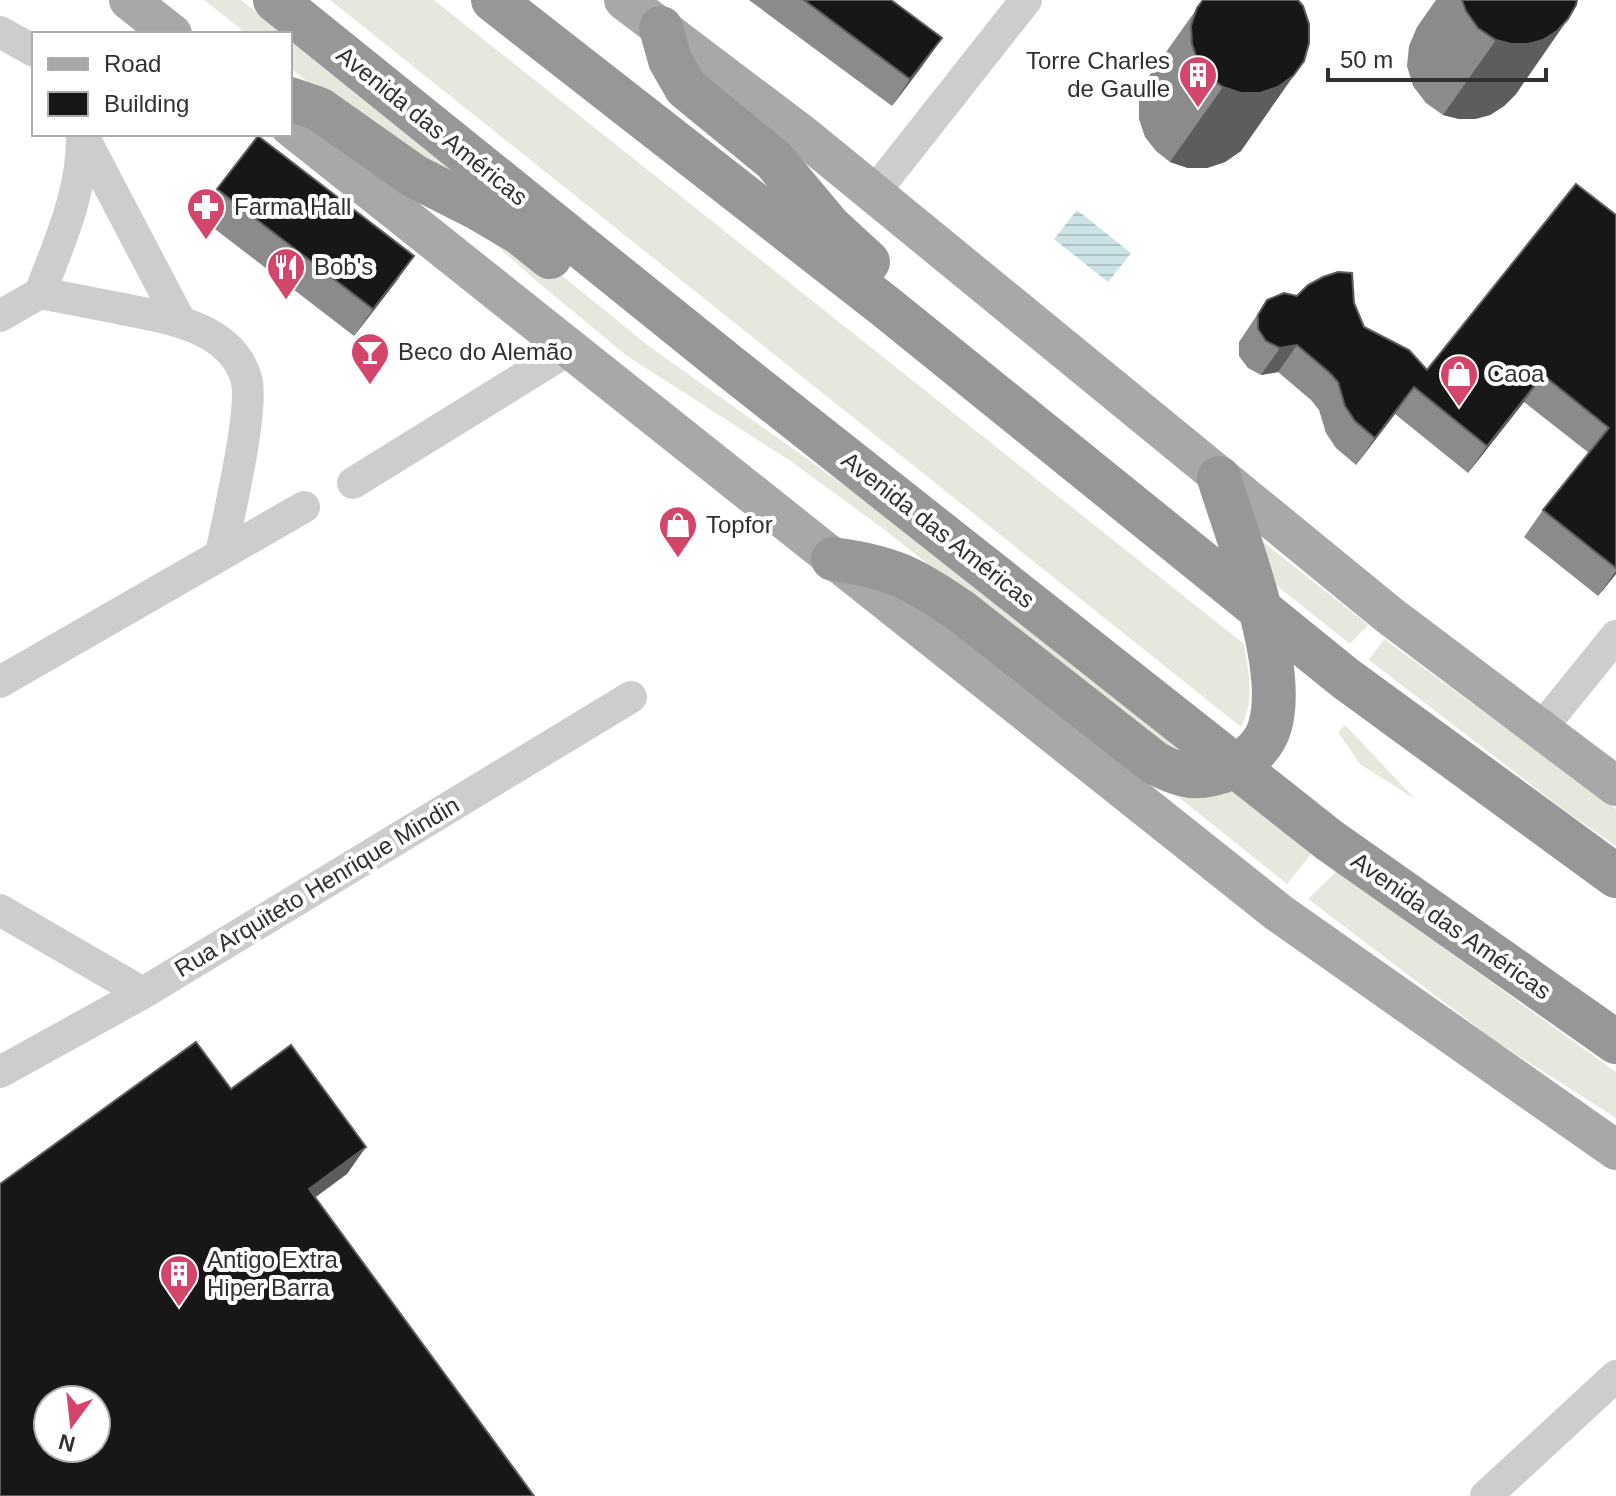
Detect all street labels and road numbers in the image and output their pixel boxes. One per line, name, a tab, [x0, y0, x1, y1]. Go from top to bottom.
street label: Avenida das Américas	[332, 41, 533, 211]
street label: Avenida das Américas	[837, 446, 1040, 613]
street label: Rua Arquiteto Henrique Mindin	[170, 791, 464, 982]
street label: Avenida das Américas	[1346, 847, 1556, 1005]

